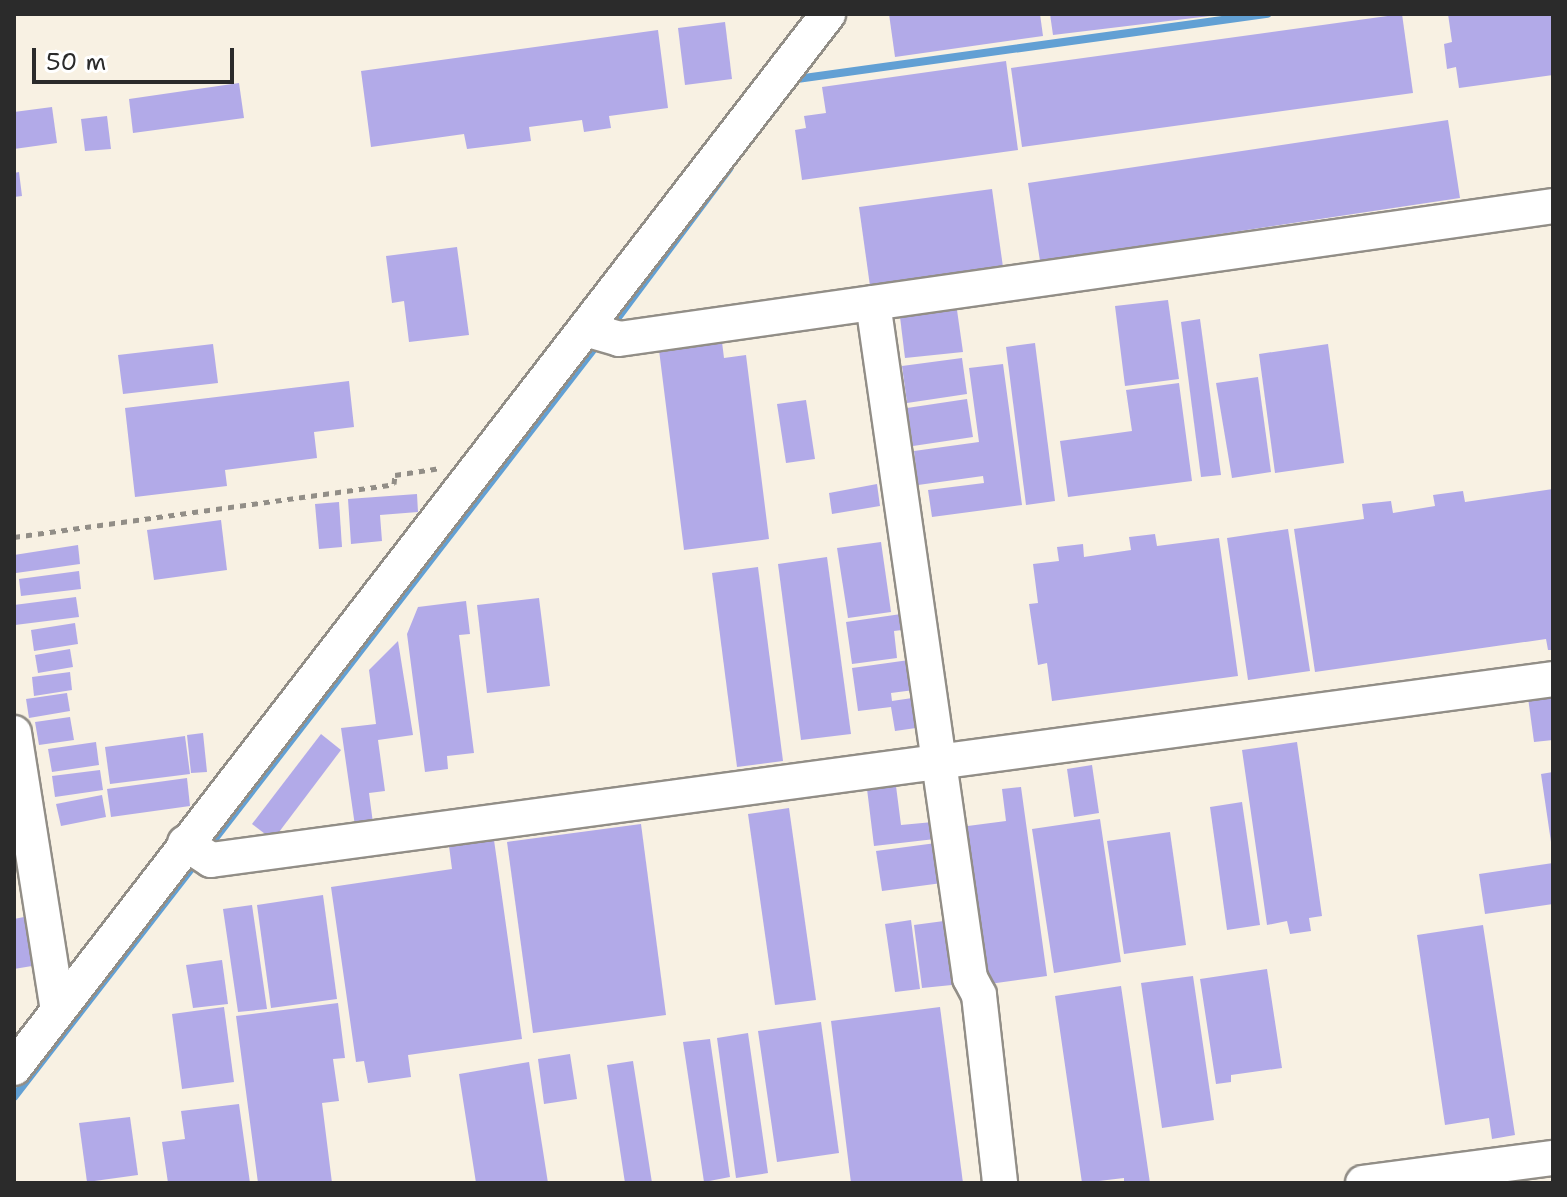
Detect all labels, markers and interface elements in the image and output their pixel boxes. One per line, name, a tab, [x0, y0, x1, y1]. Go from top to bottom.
scale bar	[36, 32, 238, 82]
text: 50 m	[46, 46, 106, 78]

